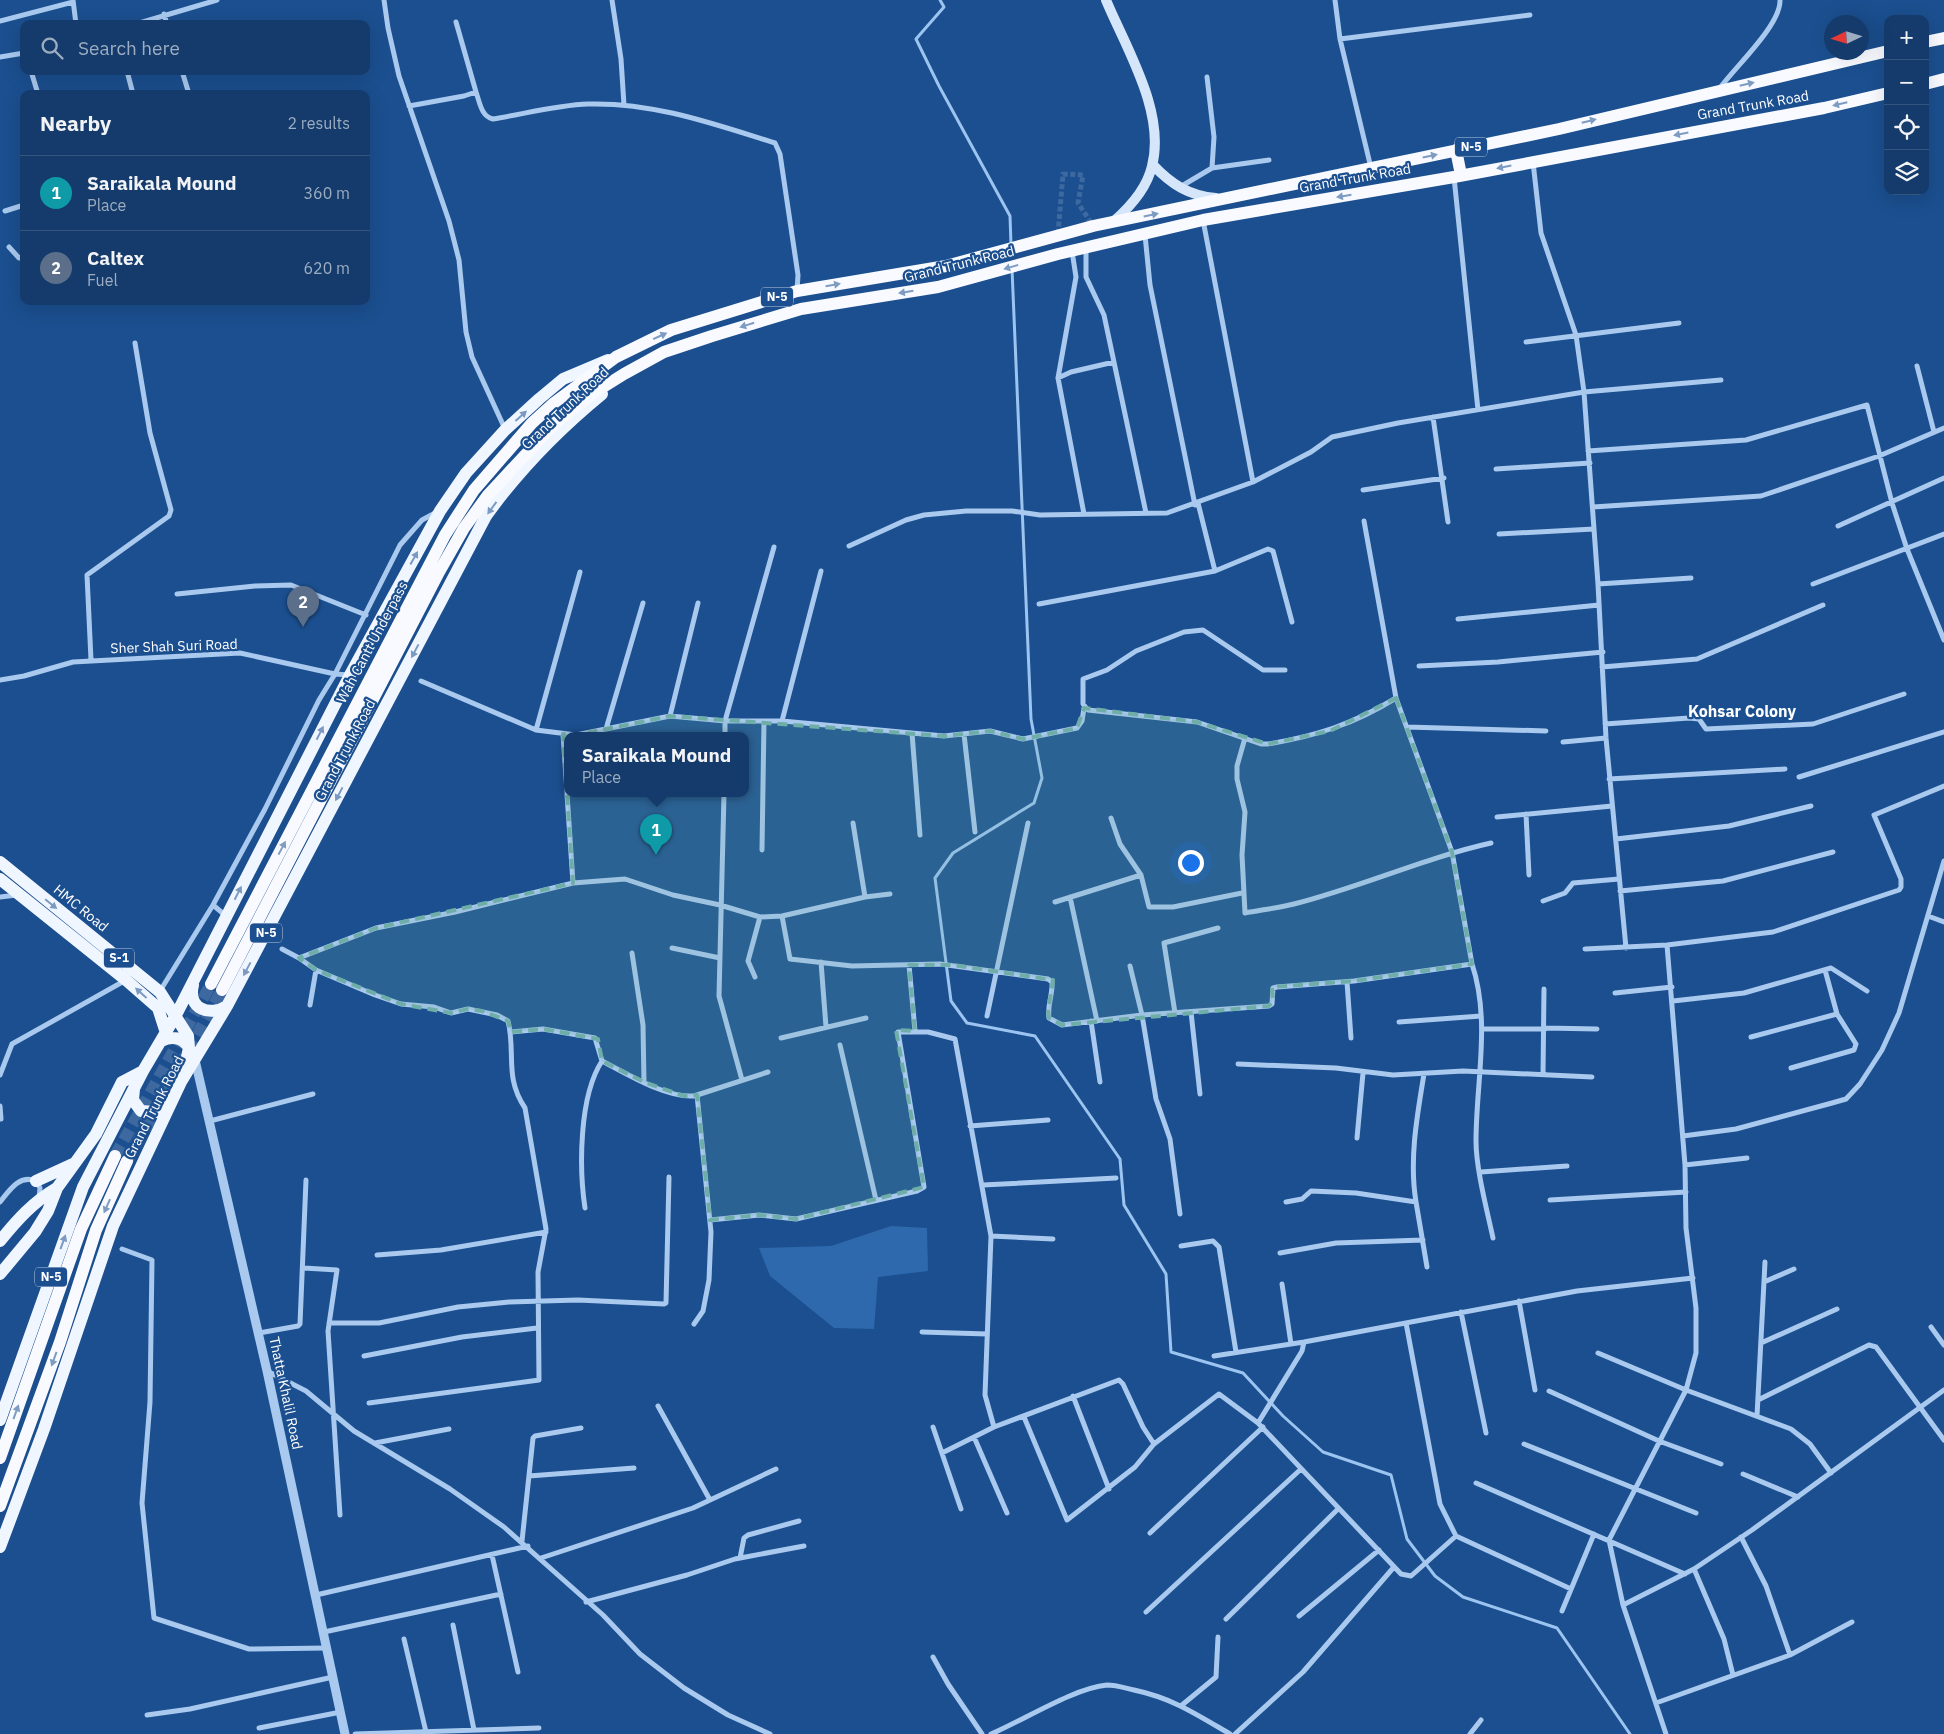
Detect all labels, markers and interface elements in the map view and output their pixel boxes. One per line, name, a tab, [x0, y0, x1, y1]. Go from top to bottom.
north arrow	[1824, 15, 1869, 60]
map controls	[1884, 15, 1929, 195]
button: +	[1884, 15, 1929, 60]
search box	[20, 20, 370, 75]
icon: search	[38, 34, 66, 62]
text: Search here	[78, 36, 180, 60]
button: −	[1884, 60, 1929, 105]
one-way arrow	[1739, 80, 1754, 88]
street label: Grand Trunk Road	[1696, 86, 1810, 124]
one-way arrow	[1833, 100, 1848, 108]
button: locate	[1884, 105, 1929, 150]
text: Nearby	[40, 109, 111, 137]
text: 2 results	[287, 113, 350, 133]
one-way arrow	[1581, 117, 1596, 125]
one-way arrow	[1673, 130, 1688, 138]
road number: N-5	[1455, 138, 1487, 156]
button: layers	[1884, 150, 1929, 195]
one-way arrow	[1422, 152, 1437, 160]
street label: Grand Trunk Road	[1298, 159, 1412, 197]
one-way arrow	[1495, 164, 1511, 172]
text: Saraikala Mound	[87, 171, 237, 195]
text: 1	[51, 183, 61, 203]
text: 360 m	[303, 183, 350, 203]
one-way arrow	[1335, 192, 1351, 200]
text: Place	[87, 195, 126, 215]
one-way arrow	[1143, 210, 1159, 218]
street label: Grand Trunk Road	[902, 242, 1016, 286]
text: Caltex	[87, 246, 144, 270]
text: 2	[51, 258, 61, 278]
text: 620 m	[303, 258, 350, 278]
one-way arrow	[1004, 263, 1019, 271]
text: Fuel	[87, 270, 118, 290]
one-way arrow	[825, 281, 841, 289]
road number: N-5	[761, 288, 793, 306]
one-way arrow	[897, 289, 913, 297]
one-way arrow	[739, 322, 754, 330]
one-way arrow	[653, 331, 667, 339]
street label: Grand Trunk Road	[518, 363, 612, 453]
one-way arrow	[515, 410, 527, 421]
one-way arrow	[487, 501, 497, 515]
one-way arrow	[409, 552, 418, 565]
street label: Wah Cantt Underpass	[332, 578, 412, 706]
pin: 2	[287, 586, 319, 627]
street label: Sher Shah Suri Road	[110, 635, 238, 657]
one-way arrow	[411, 643, 419, 658]
street label: Grand Trunk Road	[311, 696, 379, 804]
district label: Kohsar Colony	[1688, 701, 1796, 721]
one-way arrow	[316, 725, 324, 740]
popup	[564, 732, 749, 797]
text: Saraikala Mound	[582, 743, 731, 767]
text: Place	[582, 767, 621, 787]
one-way arrow	[335, 787, 343, 802]
pin: 1	[640, 814, 672, 855]
one-way arrow	[278, 841, 286, 855]
your location	[1178, 850, 1204, 876]
street label: HMC Road	[50, 880, 112, 936]
one-way arrow	[234, 885, 242, 900]
one-way arrow	[44, 898, 57, 909]
road number: N-5	[250, 924, 282, 942]
road number: S-1	[104, 948, 134, 968]
one-way arrow	[242, 962, 251, 976]
one-way arrow	[135, 987, 147, 999]
street label: Grand Trunk Road	[120, 1053, 188, 1161]
one-way arrow	[102, 1199, 110, 1213]
one-way arrow	[59, 1234, 67, 1249]
road number: N-5	[35, 1268, 67, 1286]
street label: Thatta Khalil Road	[265, 1335, 307, 1451]
one-way arrow	[50, 1352, 58, 1367]
one-way arrow	[13, 1405, 20, 1420]

